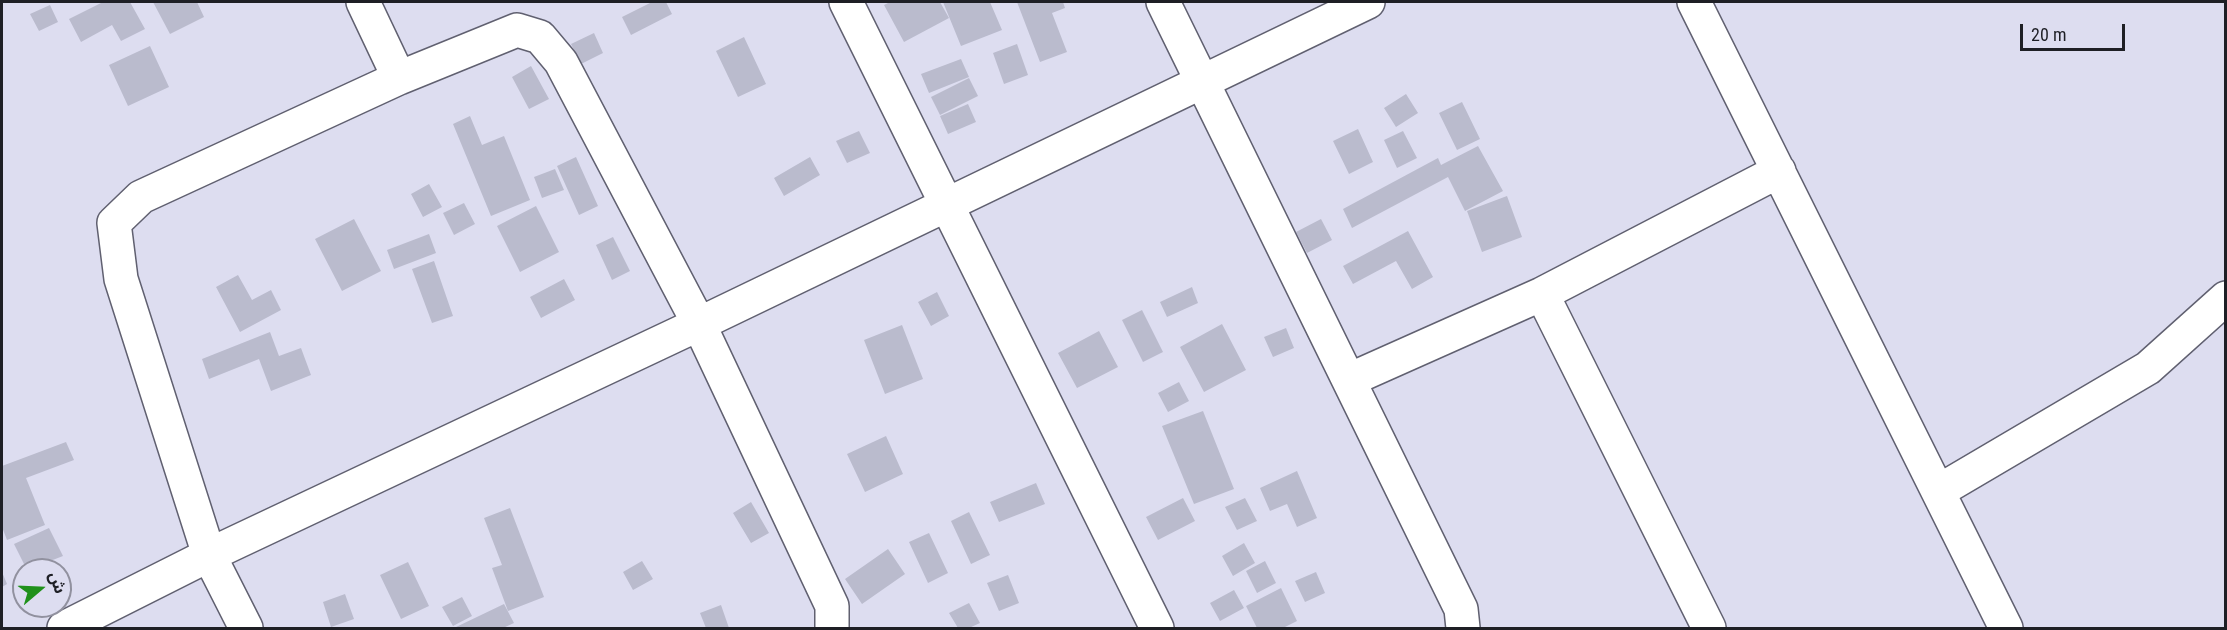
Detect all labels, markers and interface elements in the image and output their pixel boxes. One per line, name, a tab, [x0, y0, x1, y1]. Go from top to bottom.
scale bar	[2023, 12, 2128, 50]
text: 20 m	[2031, 24, 2066, 45]
north arrow	[12, 558, 72, 618]
text: ش	[45, 569, 70, 596]

